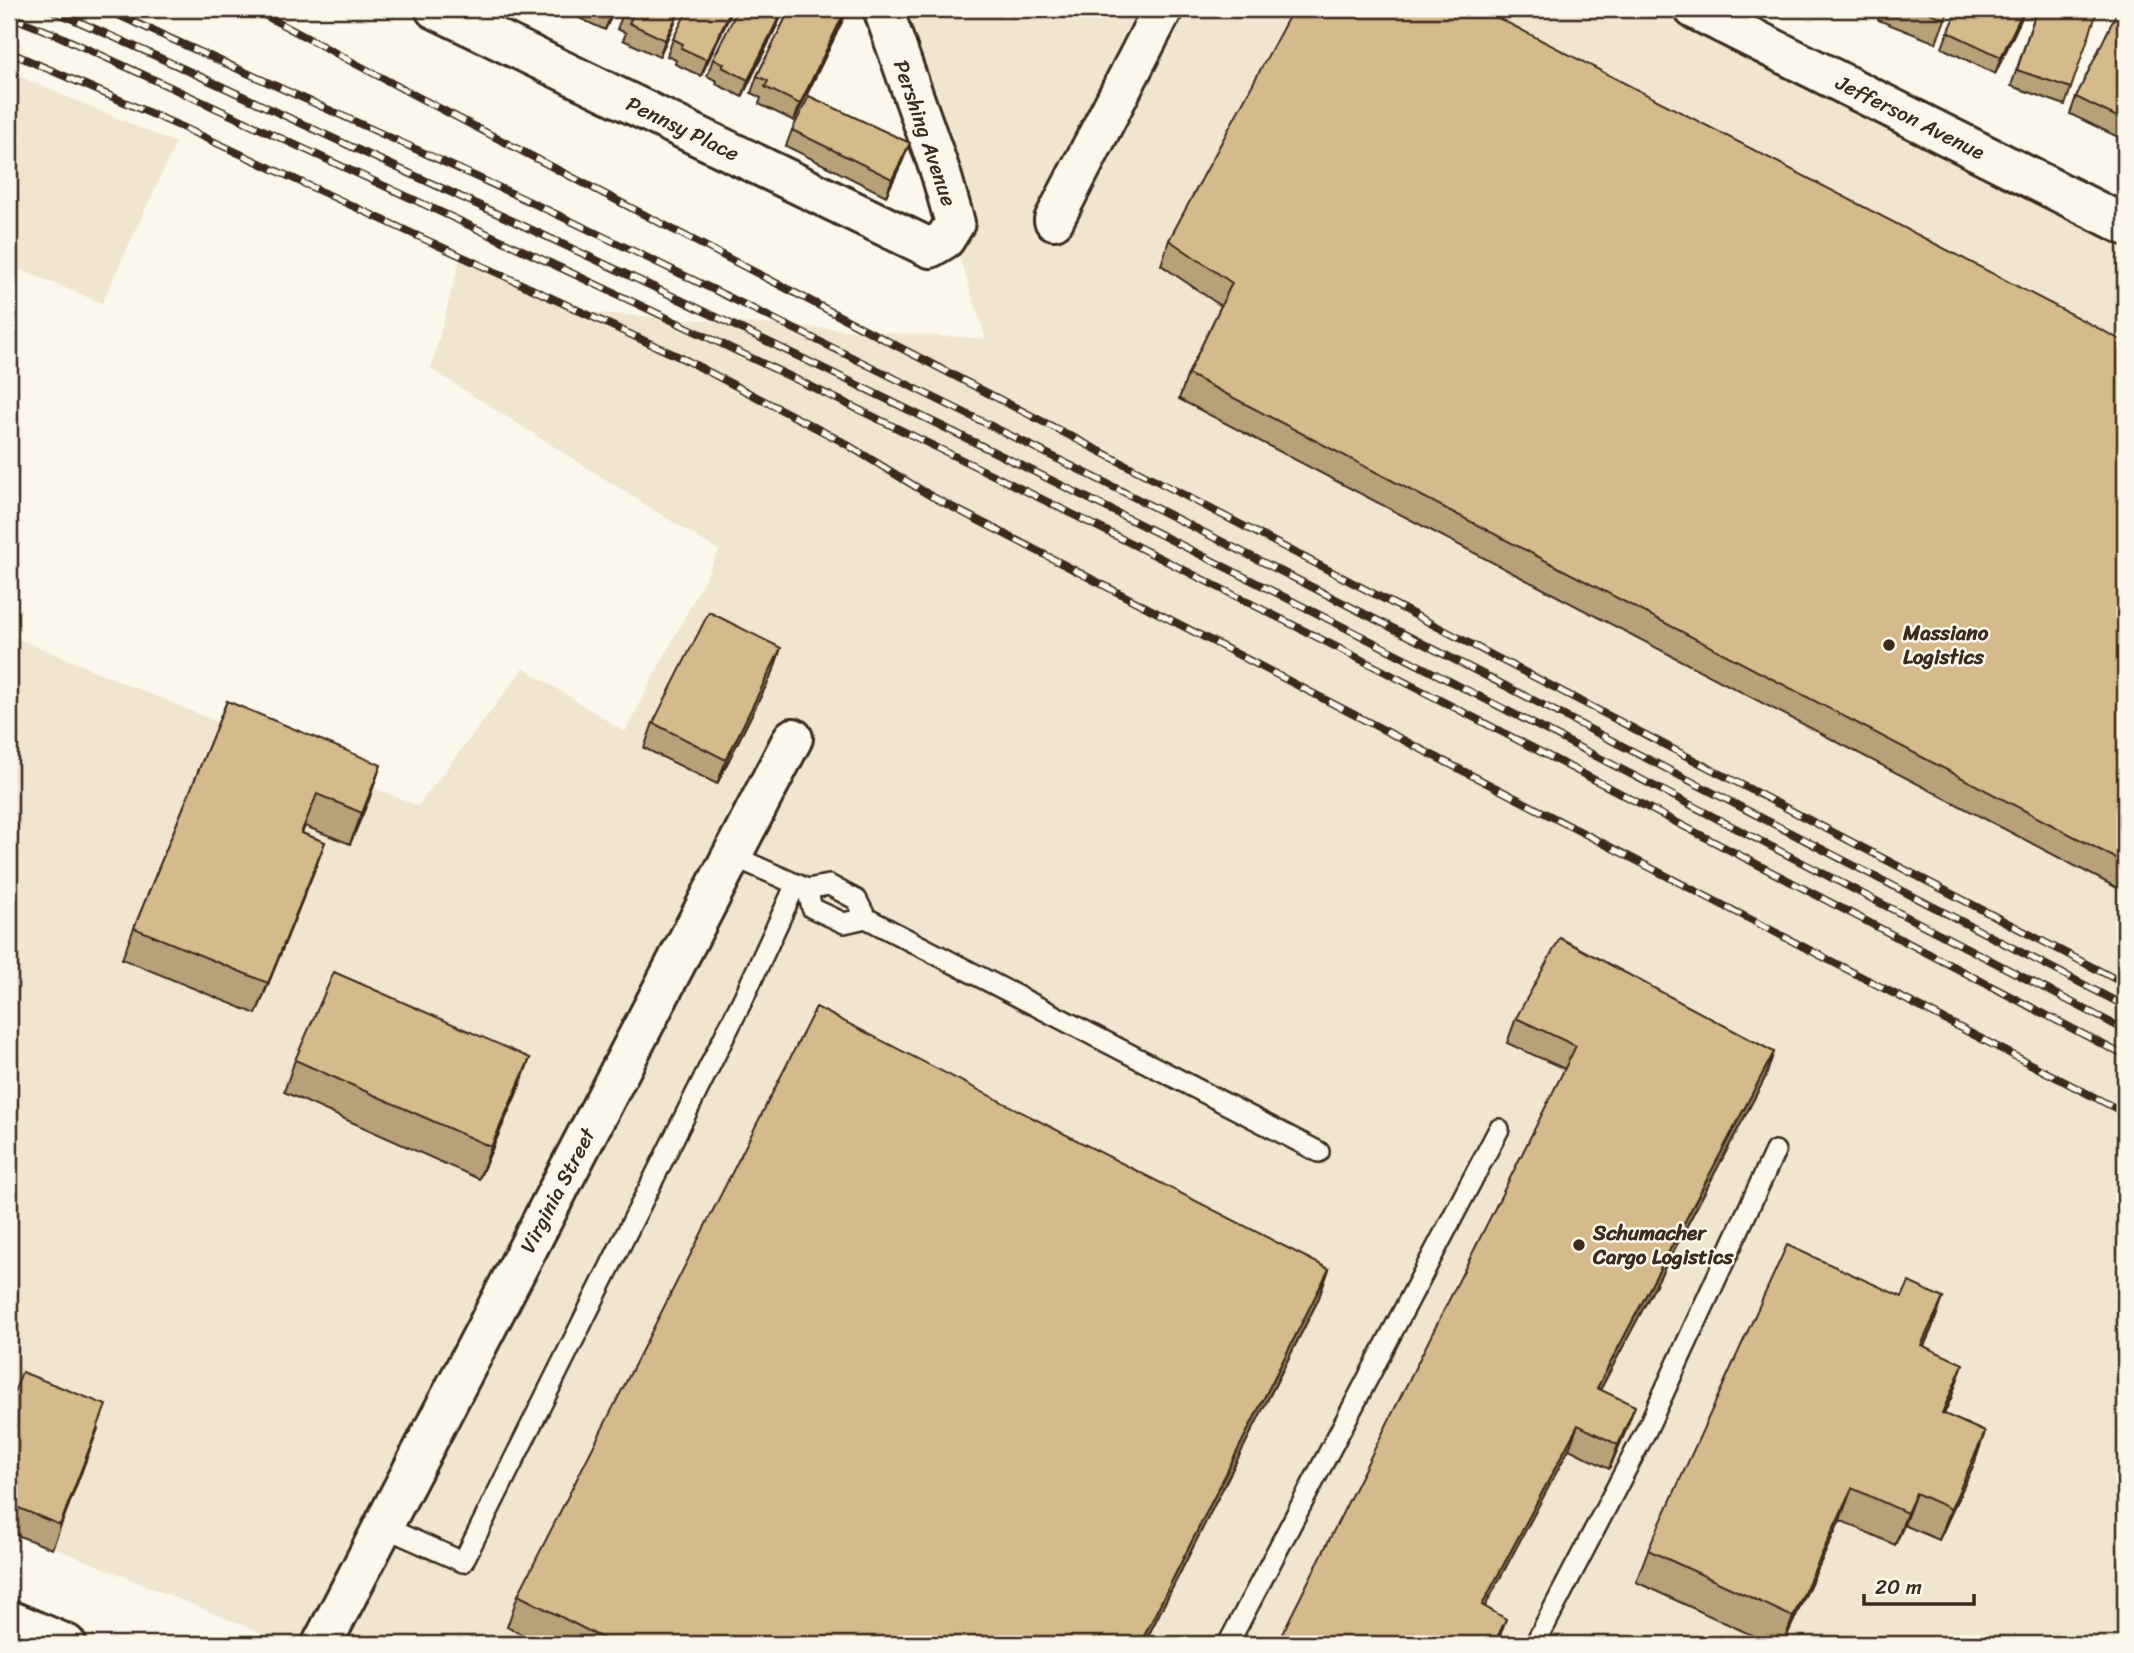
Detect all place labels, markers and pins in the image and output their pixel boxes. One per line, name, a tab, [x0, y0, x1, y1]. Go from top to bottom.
place label: Massiano Logistics	[1902, 614, 1989, 676]
marker: Massiano Logistics	[1881, 637, 1897, 653]
place label: Schumacher Cargo Logistics	[1592, 1214, 1735, 1276]
marker: Schumacher Cargo Logistics	[1571, 1237, 1587, 1253]

